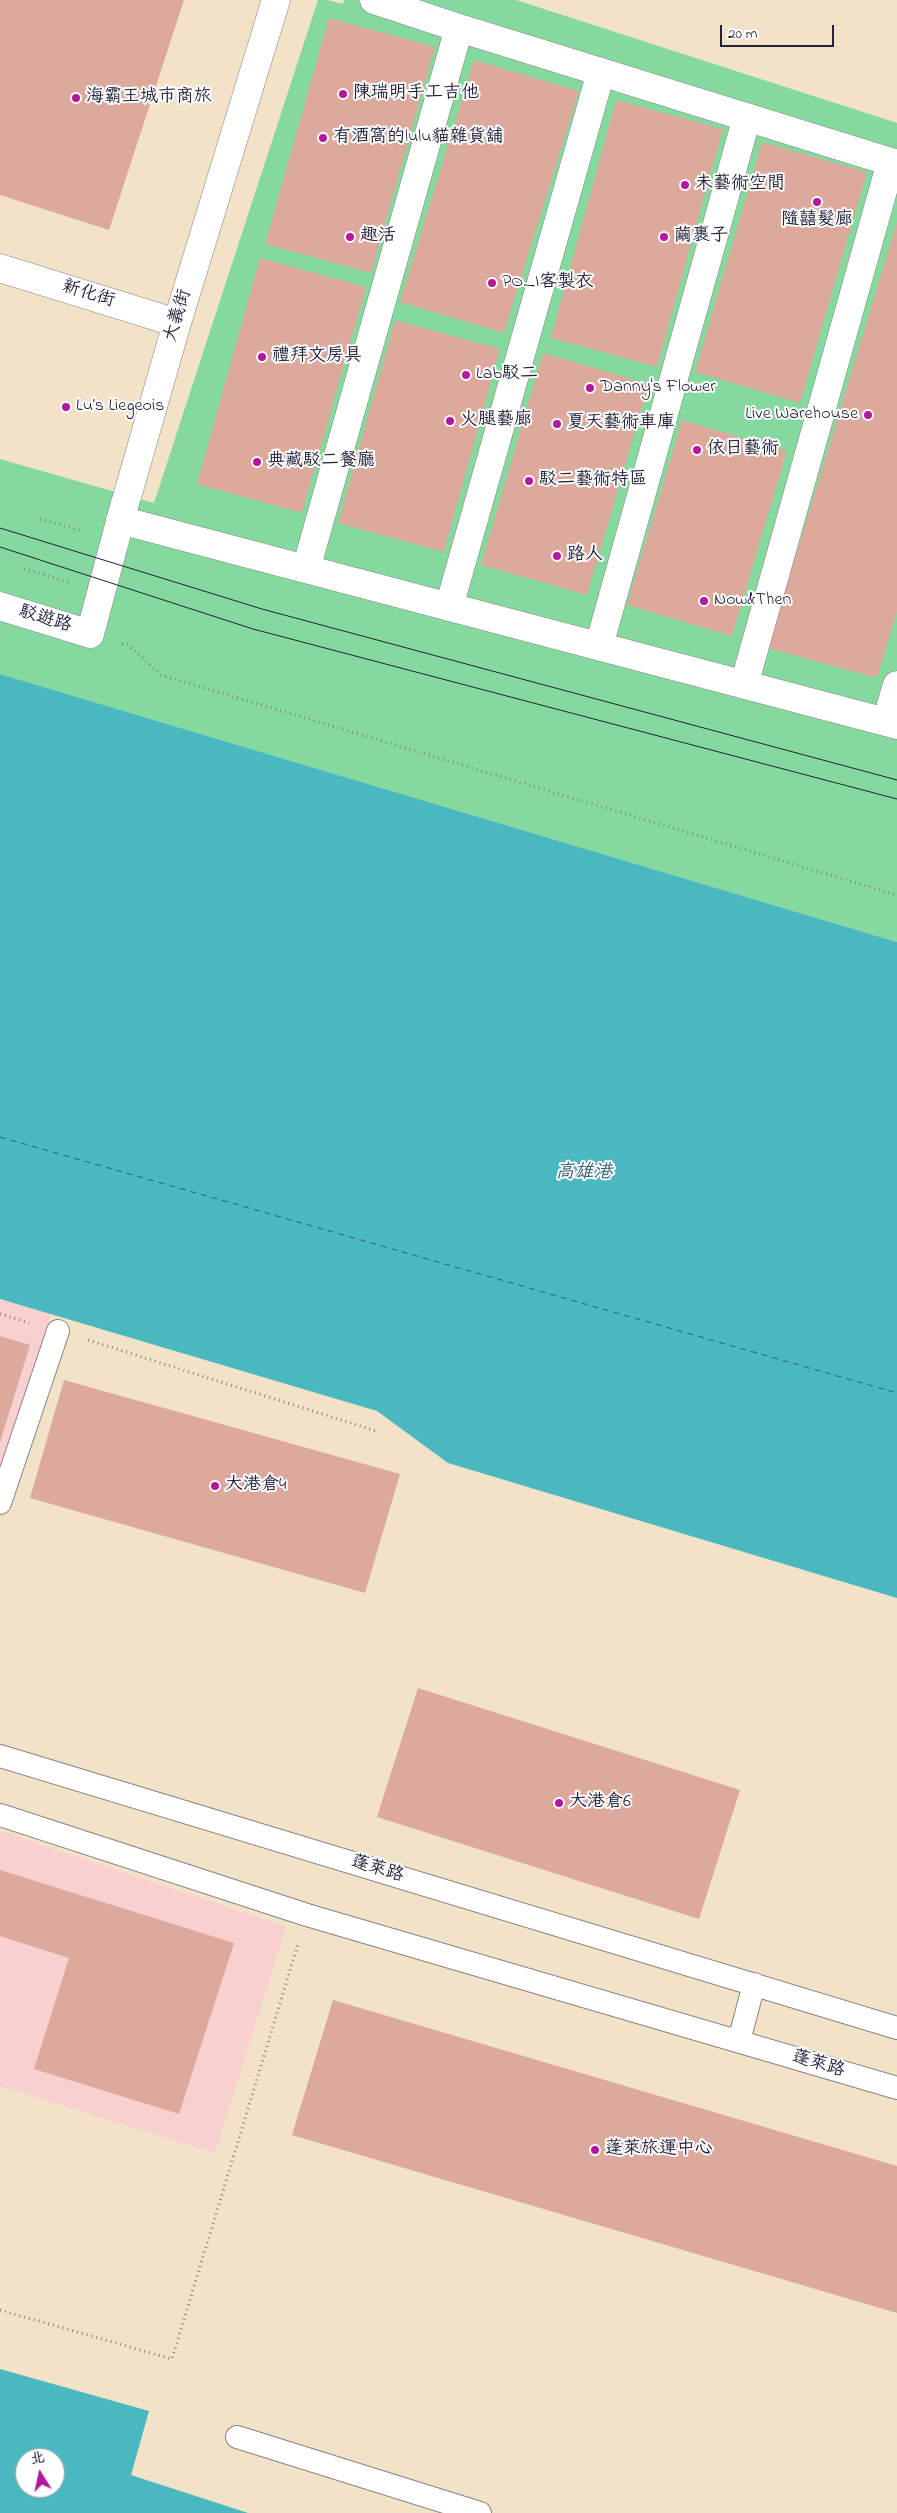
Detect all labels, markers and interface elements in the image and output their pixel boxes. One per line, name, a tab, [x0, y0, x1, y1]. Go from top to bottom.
scale bar	[722, 15, 836, 47]
text: 20 m	[728, 23, 757, 45]
place label: 陳瑞明手工吉他	[353, 83, 479, 105]
place label: 海霸王城市商旅	[86, 87, 212, 109]
marker: 陳瑞明手工吉他	[337, 88, 349, 100]
marker: 海霸王城市商旅	[70, 92, 82, 104]
place label: 有酒窩的lulu貓雜貨舖	[333, 127, 504, 149]
marker: 有酒窩的lulu貓雜貨舖	[317, 132, 329, 144]
place label: 未藝術空間	[695, 174, 785, 196]
marker: 未藝術空間	[679, 179, 691, 191]
marker: 隨囍髮廊	[811, 196, 823, 208]
place label: 隨囍髮廊	[781, 210, 853, 232]
place label: 趣活	[360, 226, 396, 248]
place label: 繭裹子	[674, 226, 728, 248]
marker: 趣活	[344, 231, 356, 243]
marker: 繭裹子	[658, 231, 670, 243]
place label: PO_I客製衣	[502, 272, 593, 294]
street label: 新化街	[59, 277, 117, 313]
marker: PO_I客製衣	[486, 277, 498, 289]
street label: 大義街	[161, 287, 197, 345]
place label: 禮拜文房具	[272, 346, 362, 368]
marker: 禮拜文房具	[256, 351, 268, 363]
place label: Lab駁二	[476, 364, 538, 386]
marker: Lab駁二	[460, 369, 472, 381]
place label: Danny's Flower	[600, 377, 716, 399]
marker: Danny's Flower	[584, 382, 596, 394]
place label: Lu‘s Liegeois	[76, 396, 164, 418]
marker: Lu‘s Liegeois	[60, 401, 72, 413]
place label: Live Warehouse	[745, 404, 858, 426]
marker: Live Warehouse	[862, 409, 874, 421]
place label: 火腿藝廊	[460, 410, 532, 432]
place label: 夏天藝術車庫	[567, 413, 675, 435]
marker: 火腿藝廊	[444, 415, 456, 427]
marker: 夏天藝術車庫	[551, 418, 563, 430]
place label: 依日藝術	[707, 439, 779, 461]
marker: 依日藝術	[691, 444, 703, 456]
place label: 典藏駁二餐廳	[267, 451, 375, 473]
marker: 典藏駁二餐廳	[251, 456, 263, 468]
place label: 駁二藝術特區	[539, 470, 647, 492]
marker: 駁二藝術特區	[523, 475, 535, 487]
place label: 路人	[567, 545, 603, 567]
marker: 路人	[551, 550, 563, 562]
place label: Now&Then	[714, 590, 791, 612]
marker: Now&Then	[698, 595, 710, 607]
street label: 駁遊路	[16, 602, 74, 638]
water label: 高雄港	[556, 1163, 612, 1185]
place label: 大港倉4	[225, 1475, 286, 1497]
marker: 大港倉4	[209, 1480, 221, 1492]
place label: 大港倉6	[569, 1792, 631, 1814]
marker: 大港倉6	[553, 1797, 565, 1809]
street label: 蓬萊路	[348, 1852, 406, 1888]
street label: 蓬萊路	[789, 2047, 847, 2083]
place label: 蓬萊旅運中心	[605, 2139, 713, 2161]
marker: 蓬萊旅運中心	[589, 2144, 601, 2156]
text: 北	[29, 2447, 46, 2470]
north arrow	[15, 2448, 65, 2498]

